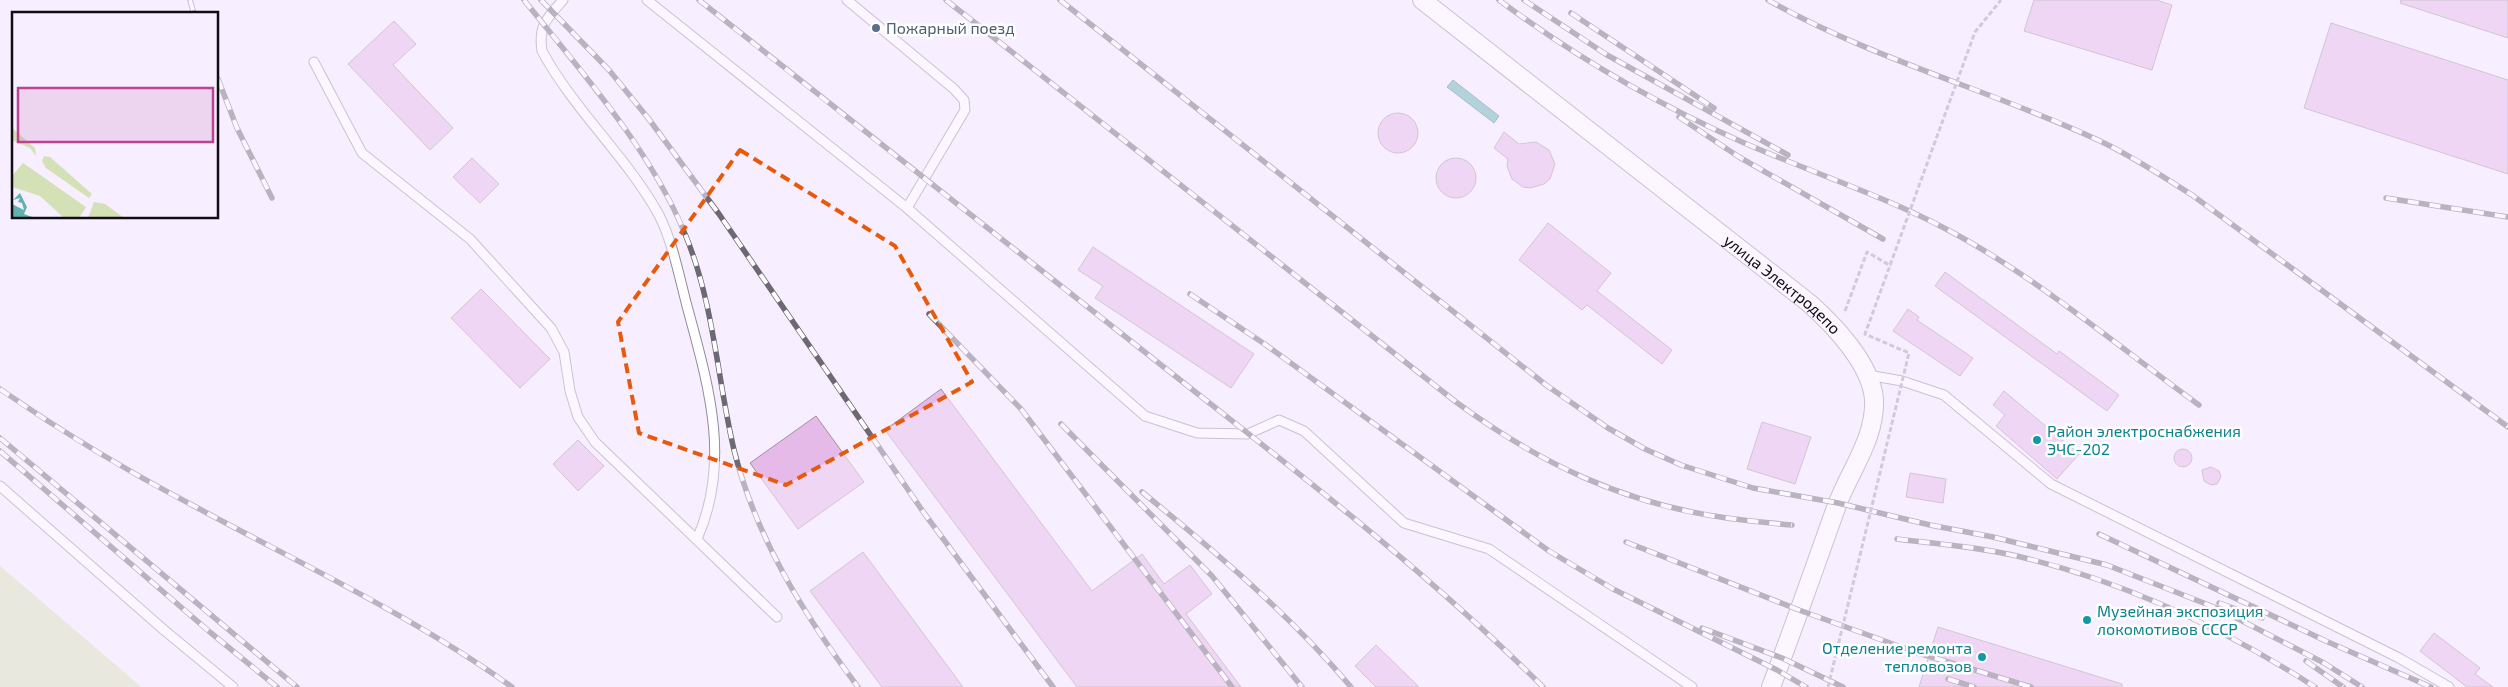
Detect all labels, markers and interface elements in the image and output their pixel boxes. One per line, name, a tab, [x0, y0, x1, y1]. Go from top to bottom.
inset map	[12, 12, 219, 219]
place label: Пожарный поезд	[886, 18, 1015, 37]
marker: Пожарный поезд	[870, 22, 882, 34]
street label: улица Электродепо	[1720, 230, 1845, 338]
place label: Район электроснабжения ЭЧС-202	[2047, 421, 2241, 458]
marker: Район электроснабжения ЭЧС-202	[2031, 434, 2043, 446]
place label: Музейная экспозиция локомотивов СССР	[2097, 601, 2264, 638]
marker: Музейная экспозиция локомотивов СССР	[2081, 614, 2093, 626]
place label: Отделение ремонта тепловозов	[1822, 638, 1972, 675]
marker: Отделение ремонта тепловозов	[1976, 651, 1988, 663]

